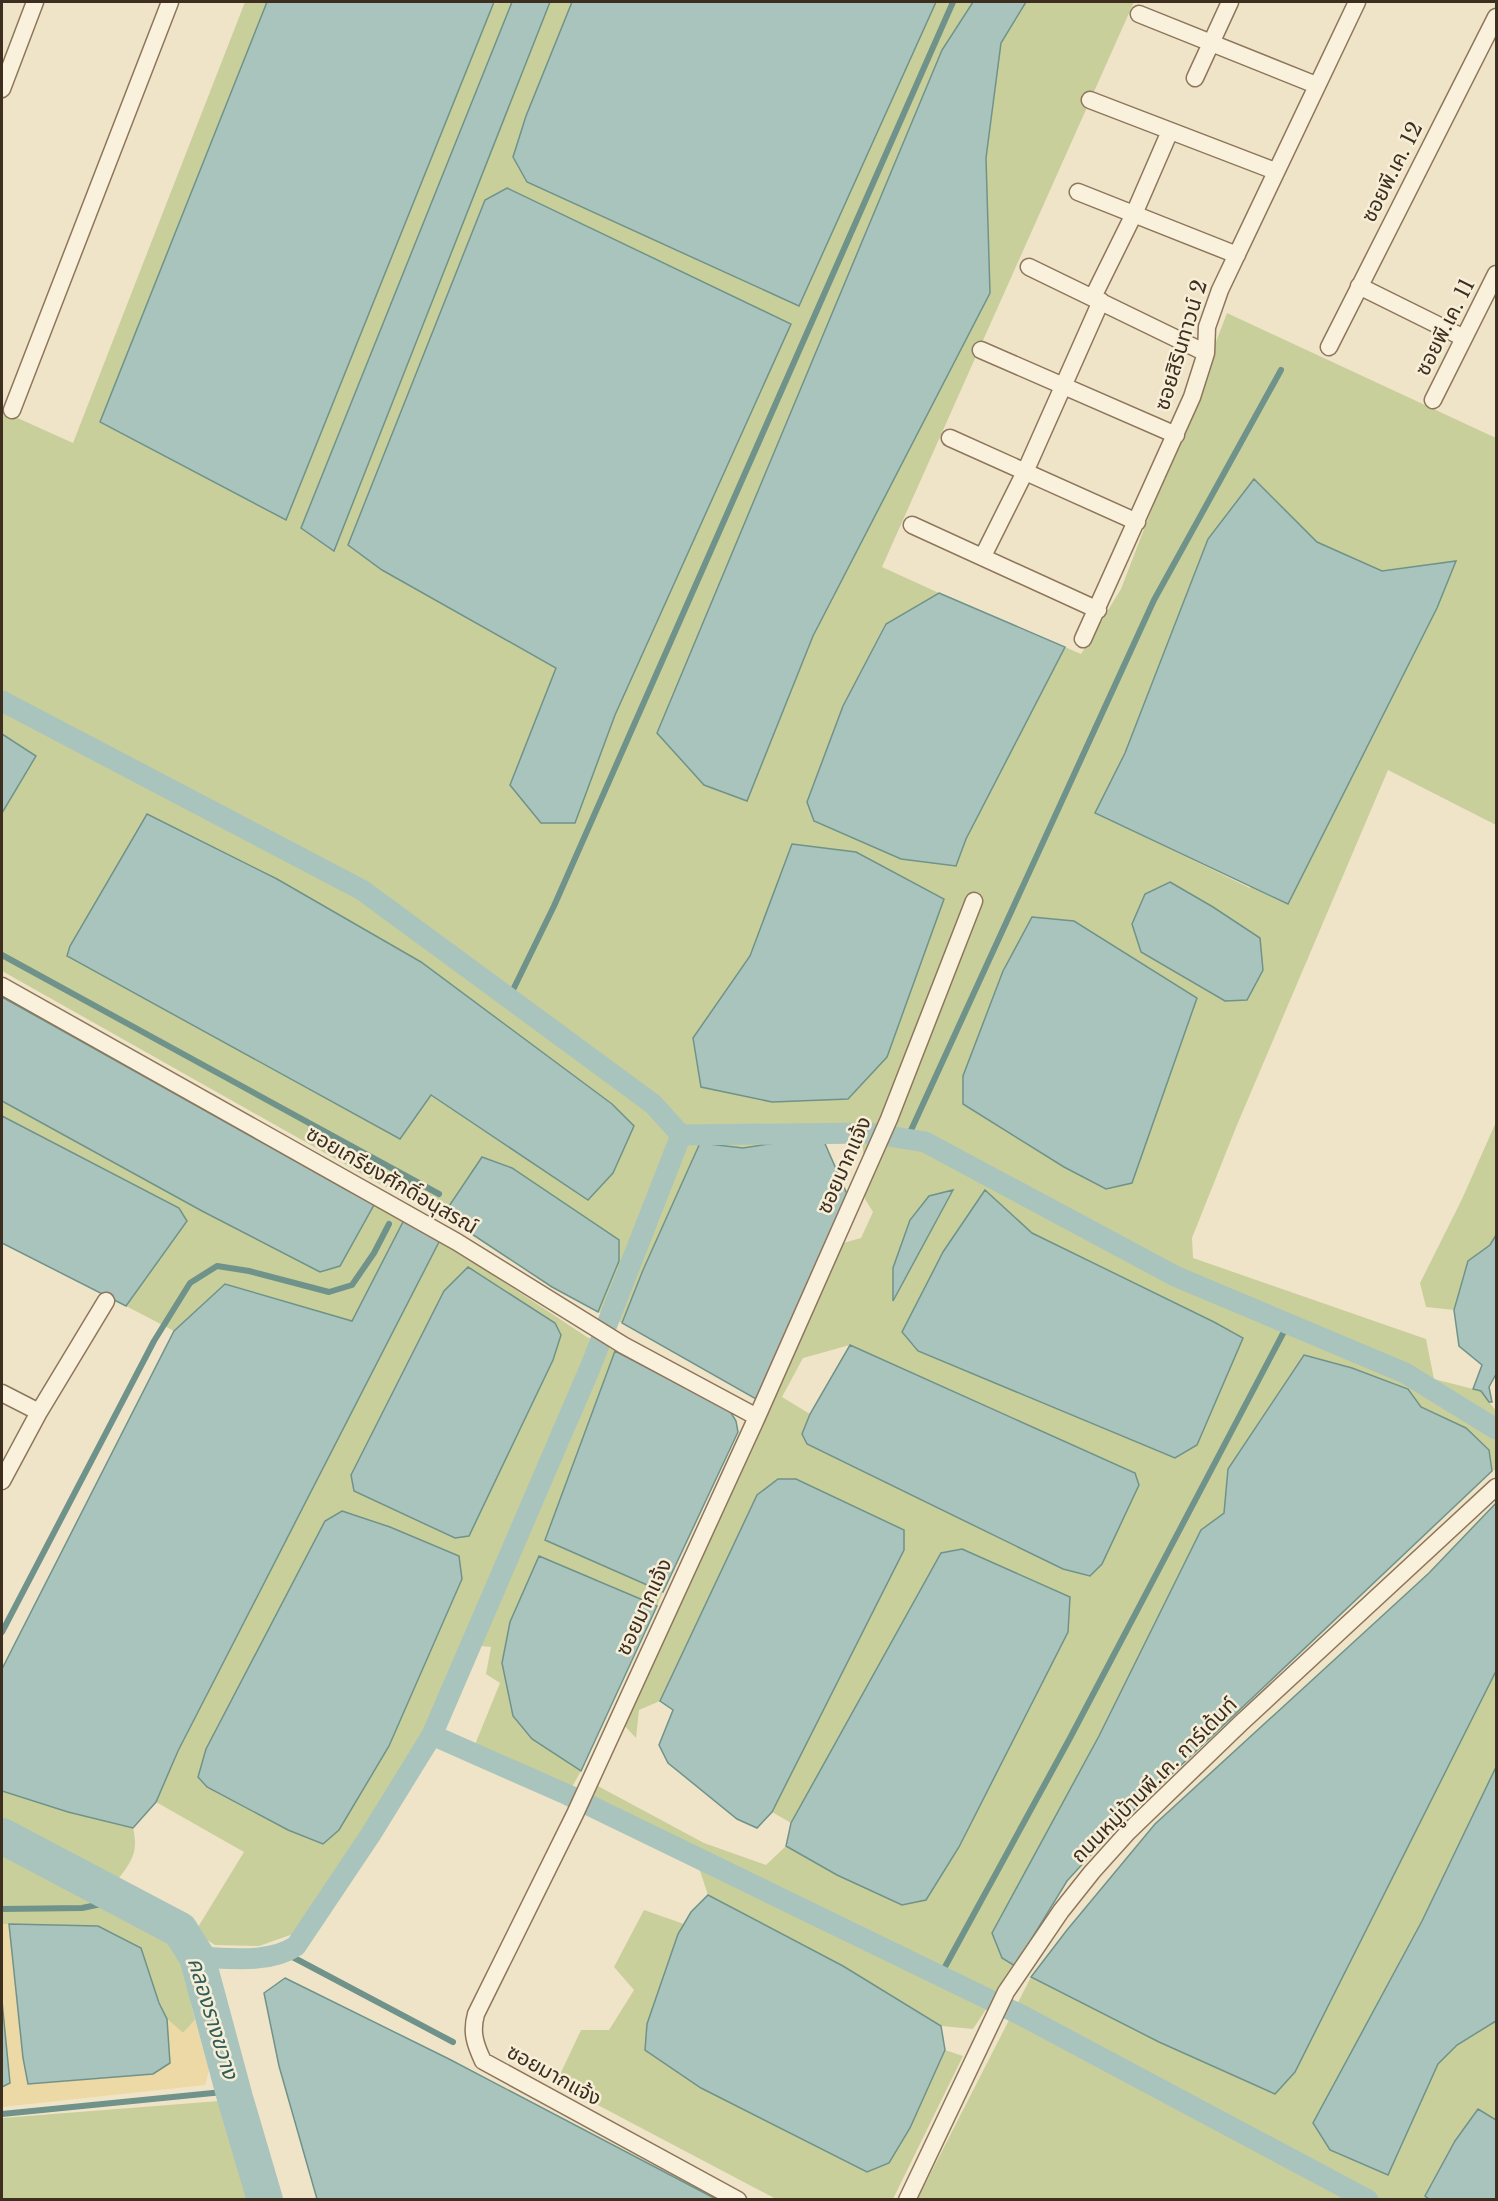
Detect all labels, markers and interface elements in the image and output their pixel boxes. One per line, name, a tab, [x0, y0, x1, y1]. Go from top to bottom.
street label: ซอยพี.เค. 12	[1356, 117, 1428, 227]
street label: ซอยพี.เค. 11	[1409, 274, 1481, 380]
street label: ซอยสิรินทาวน์ 2	[1149, 277, 1213, 413]
street label: ซอยมากแจ้ง	[811, 1112, 877, 1218]
street label: ซอยเกรียงศักดิ์อนุสรณ์	[301, 1120, 483, 1240]
street label: ซอยมากแจ้ง	[610, 1554, 678, 1660]
street label: ถนนหมู่บ้านพี.เค. การ์เด้นท์	[1066, 1692, 1242, 1868]
water label: คลองรางขวาง	[182, 1954, 245, 2083]
street label: ซอยมากแจ้ง	[502, 2038, 606, 2112]

